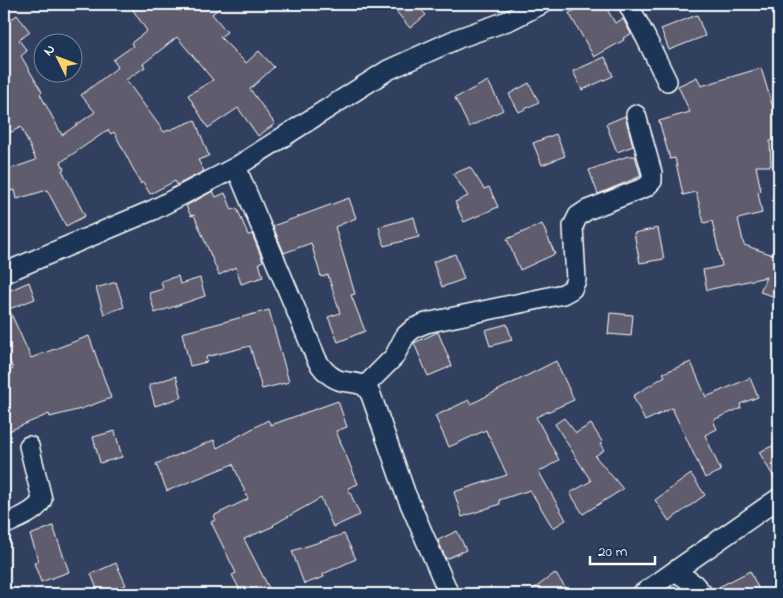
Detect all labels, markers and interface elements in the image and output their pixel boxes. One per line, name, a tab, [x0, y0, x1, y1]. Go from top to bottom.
north arrow	[32, 32, 82, 82]
text: N	[38, 40, 60, 61]
scale bar	[590, 533, 656, 565]
text: 20 m	[598, 541, 628, 563]

